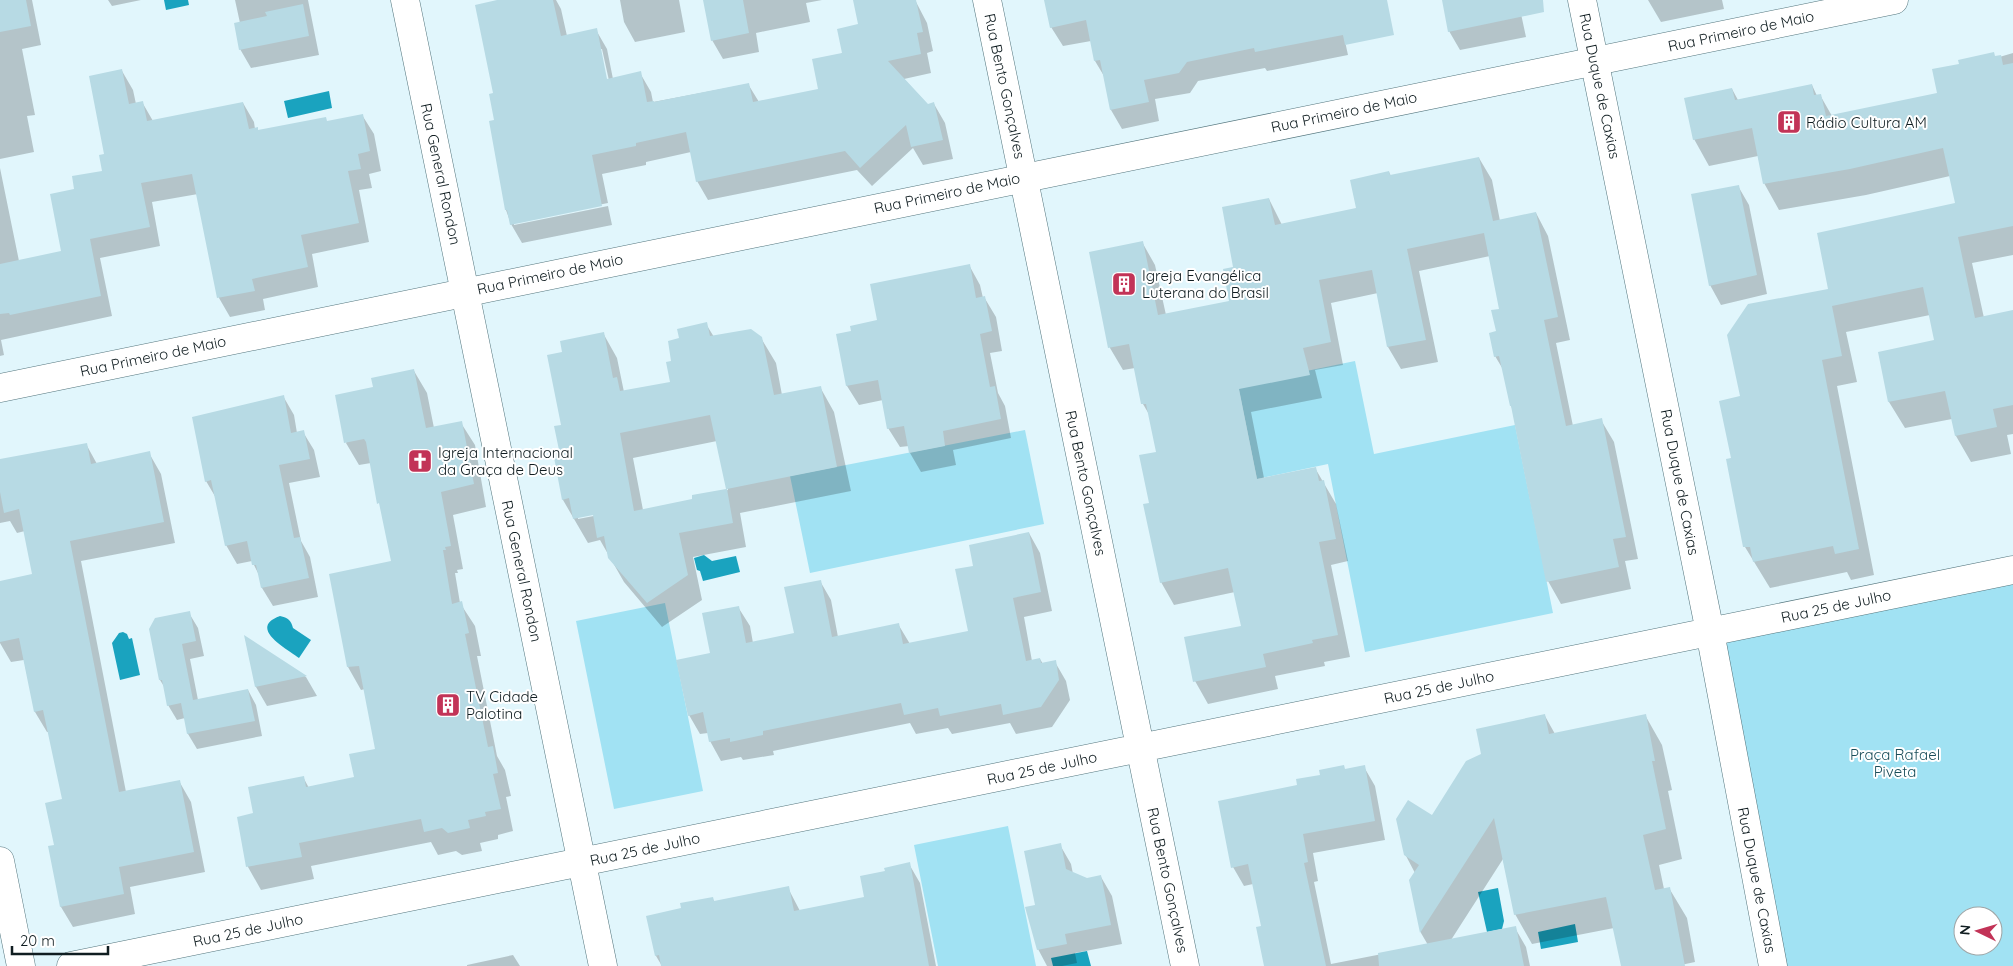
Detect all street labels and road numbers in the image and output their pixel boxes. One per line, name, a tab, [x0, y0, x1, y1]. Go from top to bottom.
street label: Rua Primeiro de Maio	[1666, 6, 1816, 56]
street label: Rua Bento Gonçalves	[980, 12, 1030, 160]
street label: Rua Duque de Caxias	[1575, 12, 1625, 160]
street label: Rua Primeiro de Maio	[1269, 87, 1419, 137]
street label: Rua General Rondon	[417, 101, 465, 247]
street label: Rua Primeiro de Maio	[872, 168, 1022, 218]
street label: Rua Primeiro de Maio	[475, 249, 625, 299]
street label: Rua Primeiro de Maio	[78, 331, 228, 381]
street label: Rua Duque de Caxias	[1657, 407, 1703, 557]
street label: Rua Bento Gonçalves	[1061, 409, 1111, 557]
street label: Rua General Rondon	[498, 498, 546, 644]
street label: Rua 25 de Julho	[1779, 585, 1893, 627]
street label: Rua 25 de Julho	[1382, 666, 1496, 708]
street label: Rua 25 de Julho	[985, 747, 1099, 789]
street label: Rua Duque de Caxias	[1734, 805, 1780, 955]
street label: Rua Bento Gonçalves	[1143, 806, 1193, 954]
street label: Rua 25 de Julho	[588, 828, 702, 870]
street label: Rua 25 de Julho	[191, 909, 305, 951]

